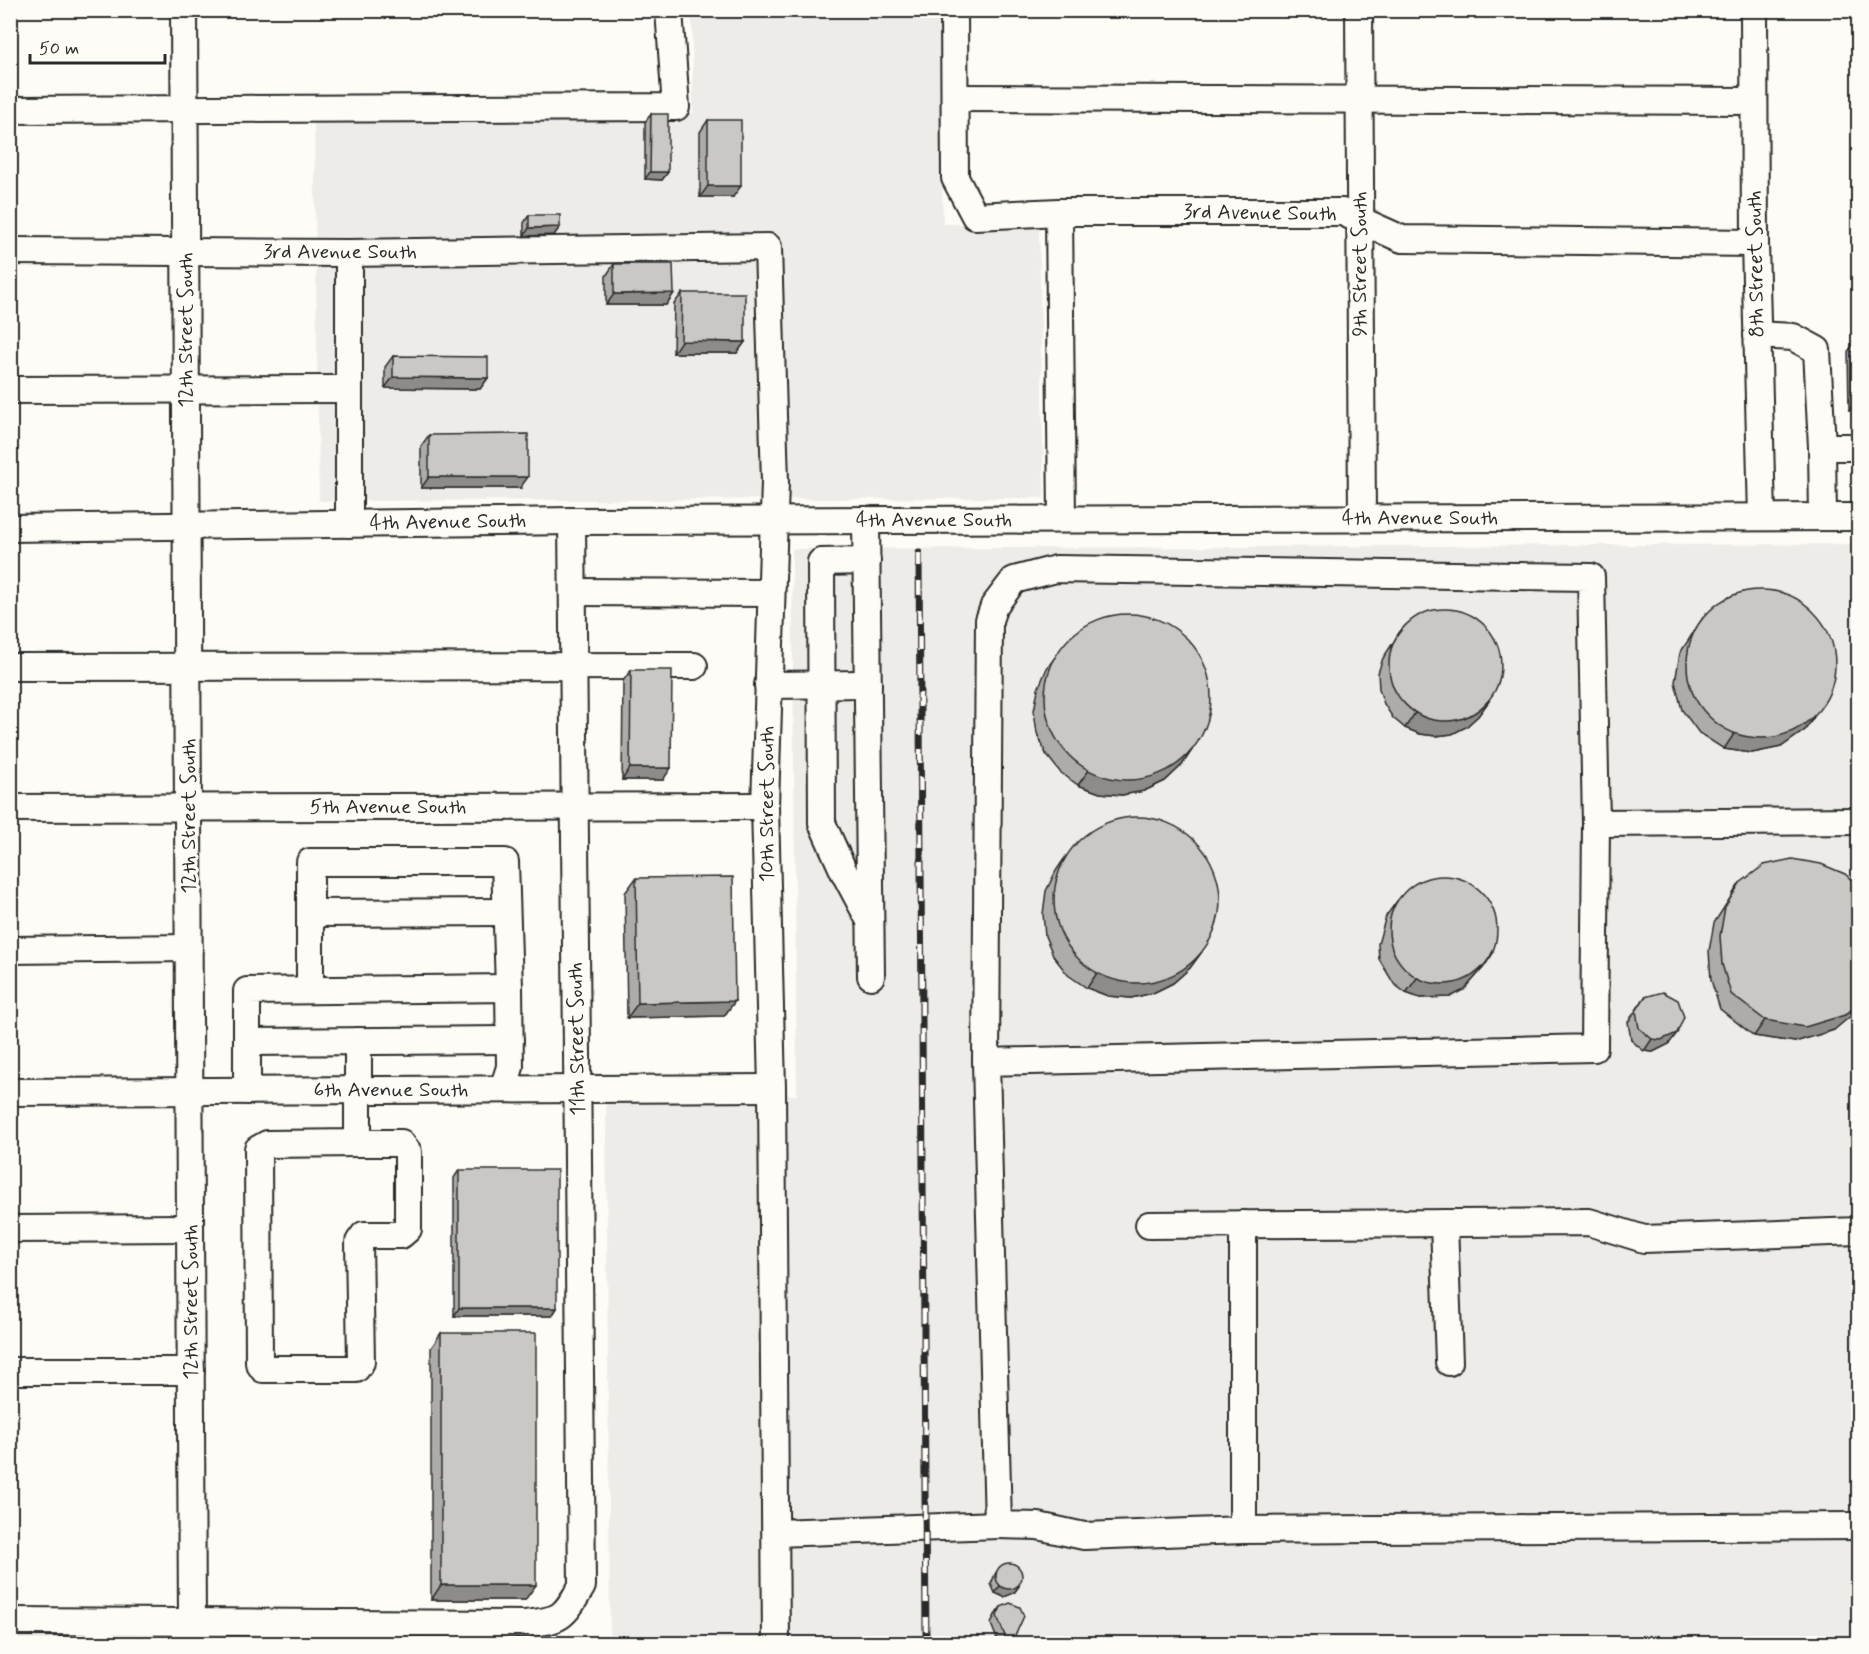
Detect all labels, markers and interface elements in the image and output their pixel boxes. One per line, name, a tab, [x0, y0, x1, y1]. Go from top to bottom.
scale bar	[30, 27, 165, 65]
text: 50 m	[39, 37, 79, 61]
street label: 8th Street South	[1741, 190, 1771, 338]
street label: 9th Street South	[1346, 191, 1374, 337]
street label: 3rd Avenue South	[1183, 198, 1337, 228]
street label: 3rd Avenue South	[263, 238, 417, 266]
street label: 12th Street South	[172, 252, 200, 408]
street label: 4th Avenue South	[1342, 504, 1498, 532]
street label: 4th Avenue South	[856, 506, 1012, 534]
street label: 4th Avenue South	[370, 507, 526, 537]
street label: 10th Street South	[753, 726, 781, 882]
street label: 12th Street South	[175, 738, 203, 894]
street label: 5th Avenue South	[310, 793, 466, 821]
street label: 11th Street South	[562, 962, 592, 1116]
street label: 6th Avenue South	[313, 1076, 469, 1104]
street label: 12th Street South	[177, 1224, 205, 1380]

